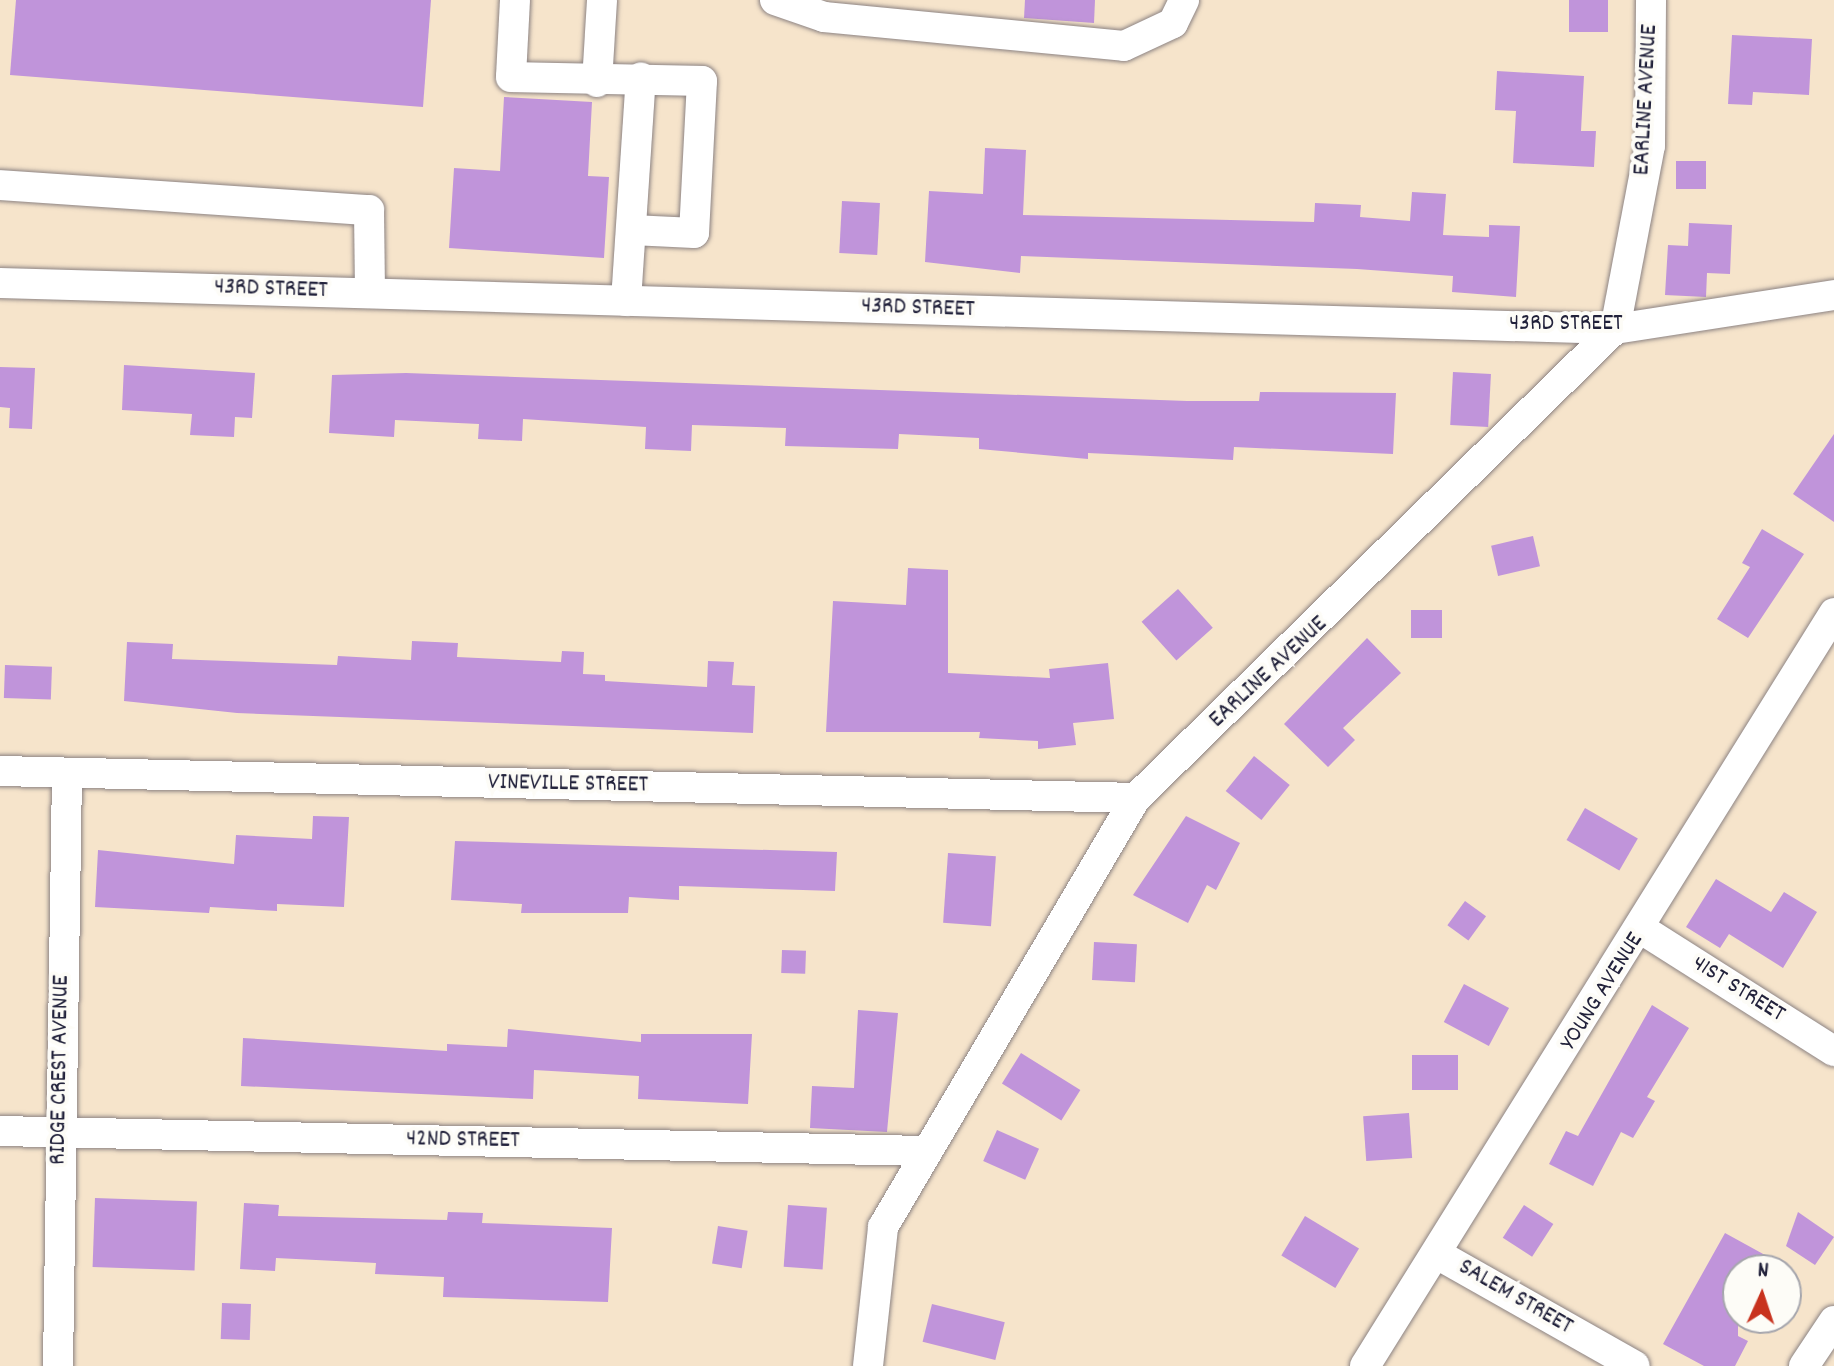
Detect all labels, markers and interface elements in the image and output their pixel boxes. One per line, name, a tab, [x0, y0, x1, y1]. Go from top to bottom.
street label: EARLINE AVENUE	[1629, 24, 1665, 176]
street label: 43RD STREET	[214, 274, 328, 306]
street label: 43RD STREET	[861, 293, 975, 325]
street label: 43RD STREET	[1509, 311, 1623, 339]
street label: EARLINE AVENUE	[1204, 611, 1334, 735]
street label: VINEVILLE STREET	[488, 769, 648, 801]
street label: YOUNG AVENUE	[1555, 928, 1651, 1056]
street label: 41ST STREET	[1686, 950, 1790, 1030]
street label: RIDGE CREST AVENUE	[45, 975, 77, 1165]
street label: 42ND STREET	[406, 1126, 520, 1156]
street label: SALEM STREET	[1453, 1254, 1577, 1342]
north arrow	[1722, 1254, 1802, 1334]
text: N	[1757, 1256, 1769, 1287]

